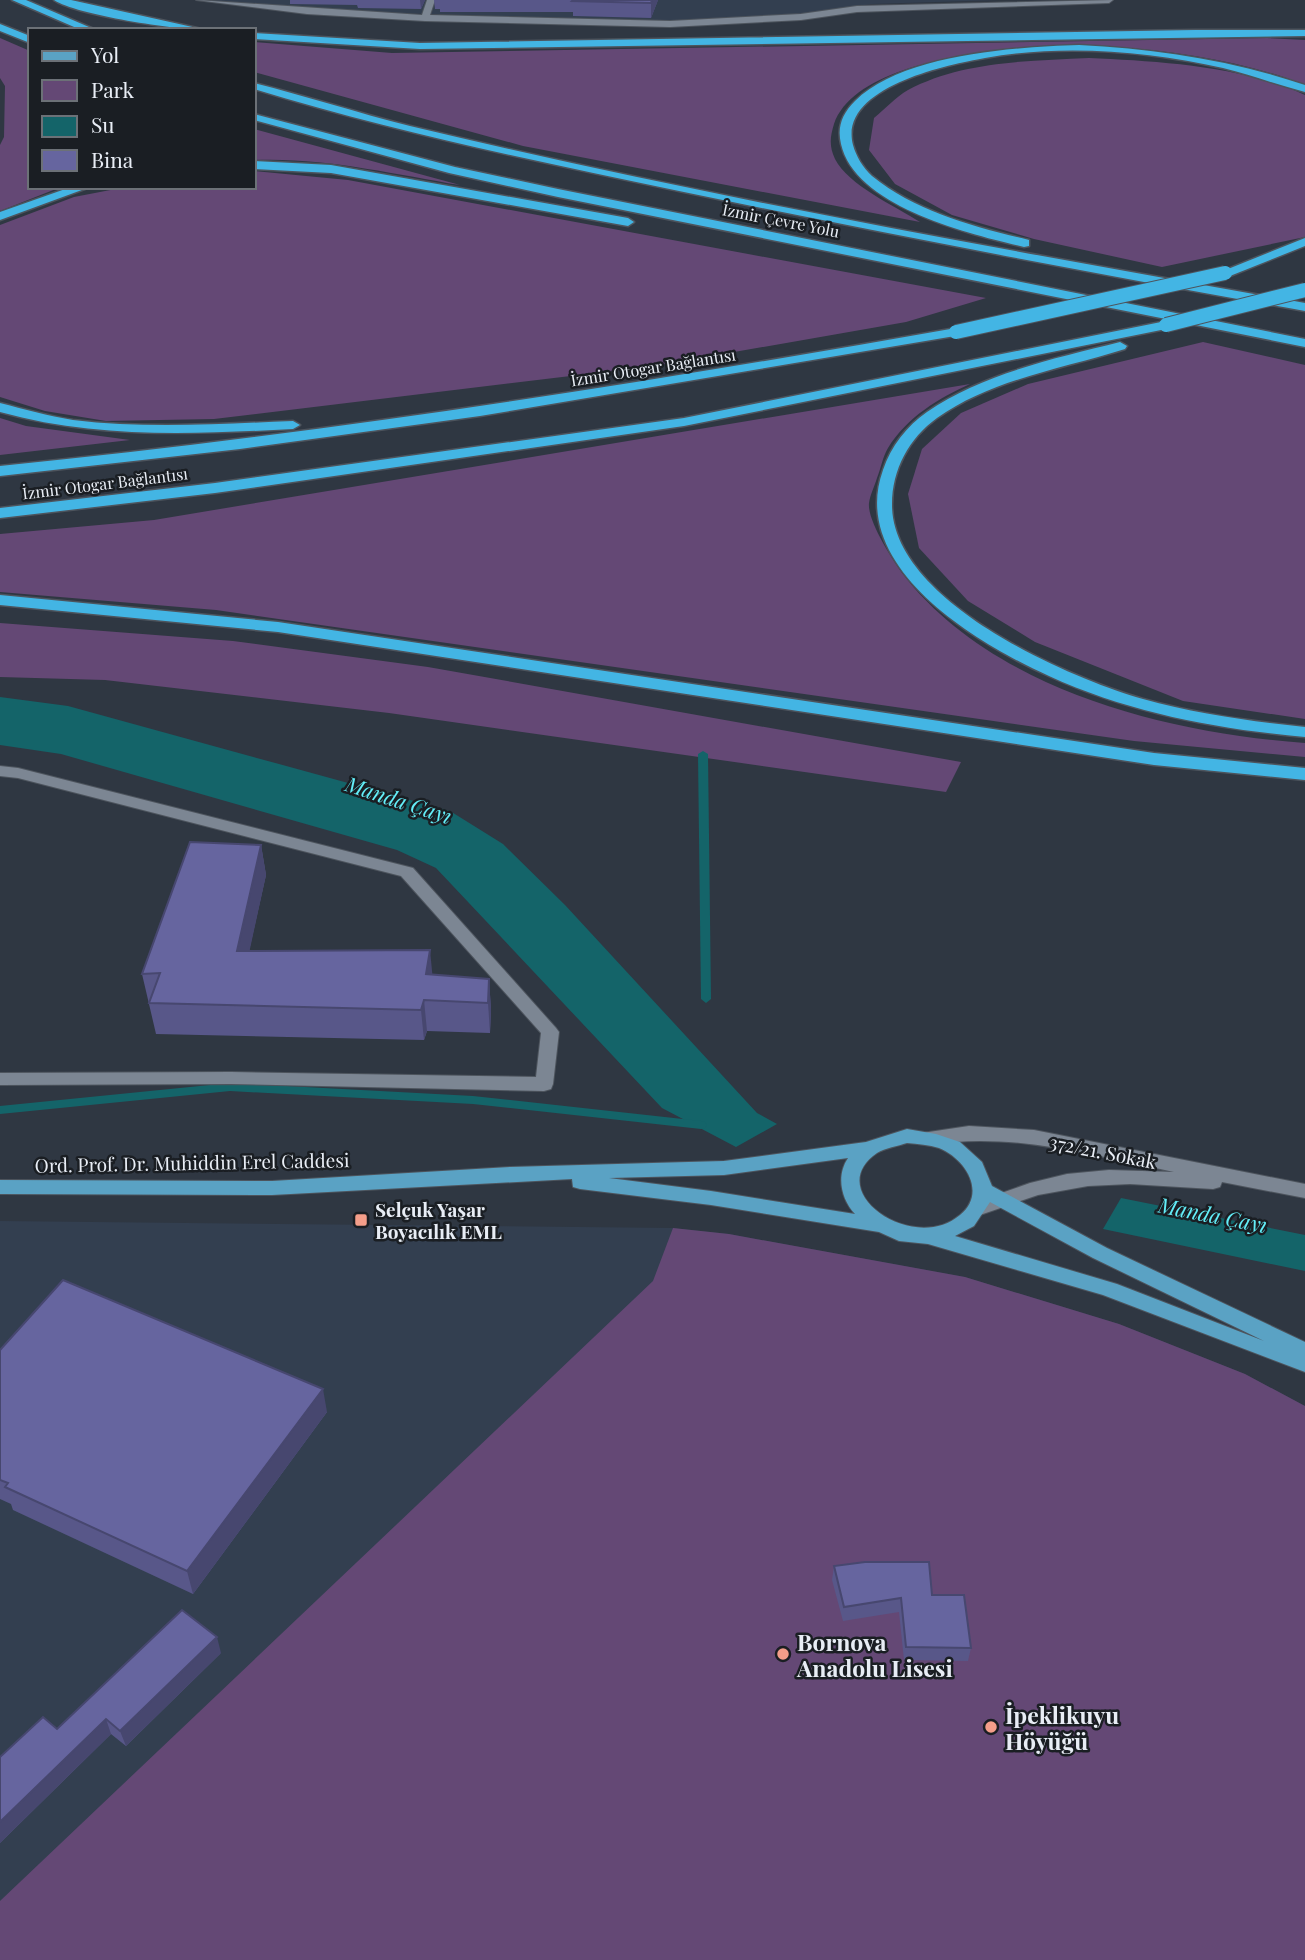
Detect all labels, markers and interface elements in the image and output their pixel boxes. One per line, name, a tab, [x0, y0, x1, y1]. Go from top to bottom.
legend	[28, 28, 256, 189]
text: Yol	[90, 40, 119, 68]
text: Park	[91, 75, 135, 103]
text: Su	[91, 110, 115, 138]
text: Bina	[91, 145, 134, 173]
street label: İzmir Çevre Yolu	[721, 198, 841, 242]
street label: İzmir Otogar Bağlantısı	[569, 344, 737, 390]
street label: İzmir Otogar Bağlantısı	[21, 462, 189, 504]
water label: Manda Çayı	[341, 768, 456, 829]
street label: 372/21. Sokak	[1047, 1128, 1159, 1174]
street label: Ord. Prof. Dr. Muhiddin Erel Caddesi	[34, 1146, 350, 1178]
water label: Manda Çayı	[1155, 1190, 1270, 1238]
place label: Selçuk Yaşar Boyacılık EML	[375, 1196, 502, 1244]
marker: Selçuk Yaşar Boyacılık EML	[353, 1212, 369, 1228]
place label: Bornova Anadolu Lisesi	[796, 1626, 953, 1683]
marker: Bornova Anadolu Lisesi	[775, 1646, 791, 1662]
place label: İpeklikuyu Höyüğü	[1005, 1699, 1119, 1756]
marker: İpeklikuyu Höyüğü	[983, 1719, 999, 1735]

